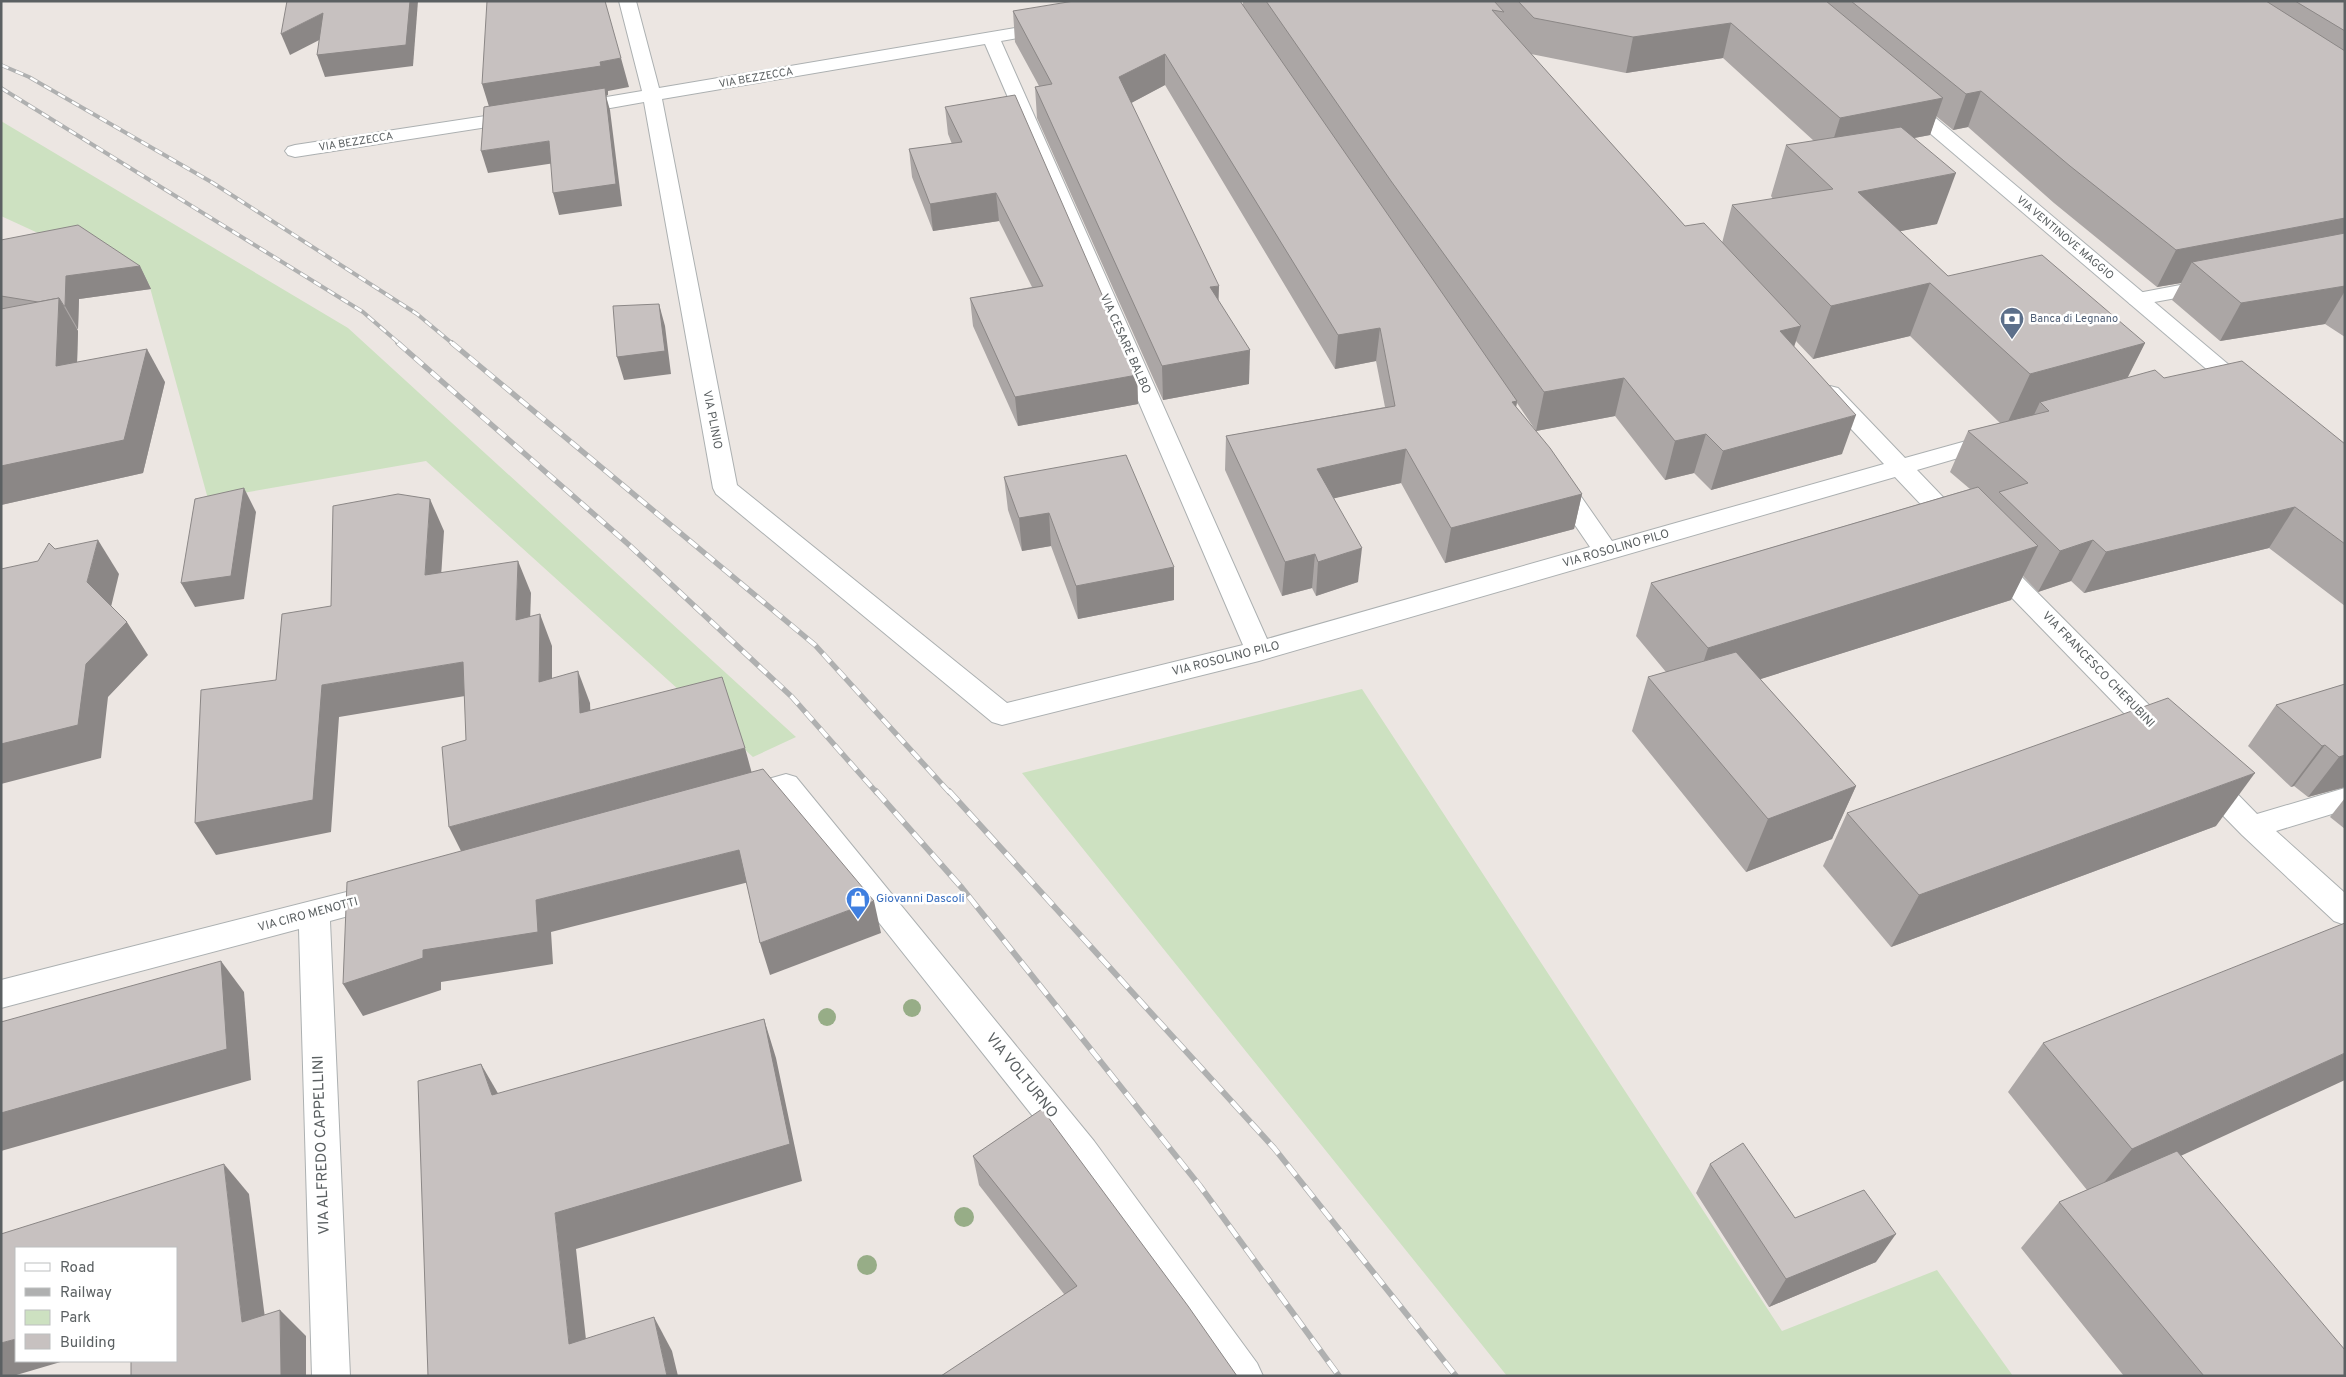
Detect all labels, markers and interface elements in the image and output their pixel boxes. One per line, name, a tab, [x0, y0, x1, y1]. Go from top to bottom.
street label: VIA BEZZECCA	[718, 65, 794, 91]
street label: VIA BEZZECCA	[318, 129, 394, 155]
street label: VIA VENTINOVE MAGGIO	[2013, 193, 2117, 283]
street label: VIA CESARE BALBO	[1096, 292, 1154, 396]
bank icon: Banca di Legnano	[1999, 306, 2025, 340]
place label: Banca di Legnano	[2030, 312, 2118, 326]
street label: VIA PLINIO	[698, 389, 726, 451]
street label: VIA ROSOLINO PILO	[1561, 526, 1671, 572]
street label: VIA FRANCESCO CHERUBINI	[2038, 608, 2158, 732]
street label: VIA ROSOLINO PILO	[1170, 638, 1282, 680]
shop icon: Giovanni Dascoli	[845, 886, 871, 920]
place label: Giovanni Dascoli	[876, 891, 965, 907]
street label: VIA CIRO MENOTTI	[256, 894, 360, 936]
street label: VIA VOLTURNO	[981, 1029, 1061, 1123]
street label: VIA ALFREDO CAPPELLINI	[309, 1055, 335, 1235]
legend	[15, 1247, 178, 1362]
text: Road	[60, 1259, 95, 1278]
text: Railway	[60, 1284, 112, 1303]
text: Park	[60, 1309, 91, 1328]
text: Building	[60, 1334, 115, 1353]

